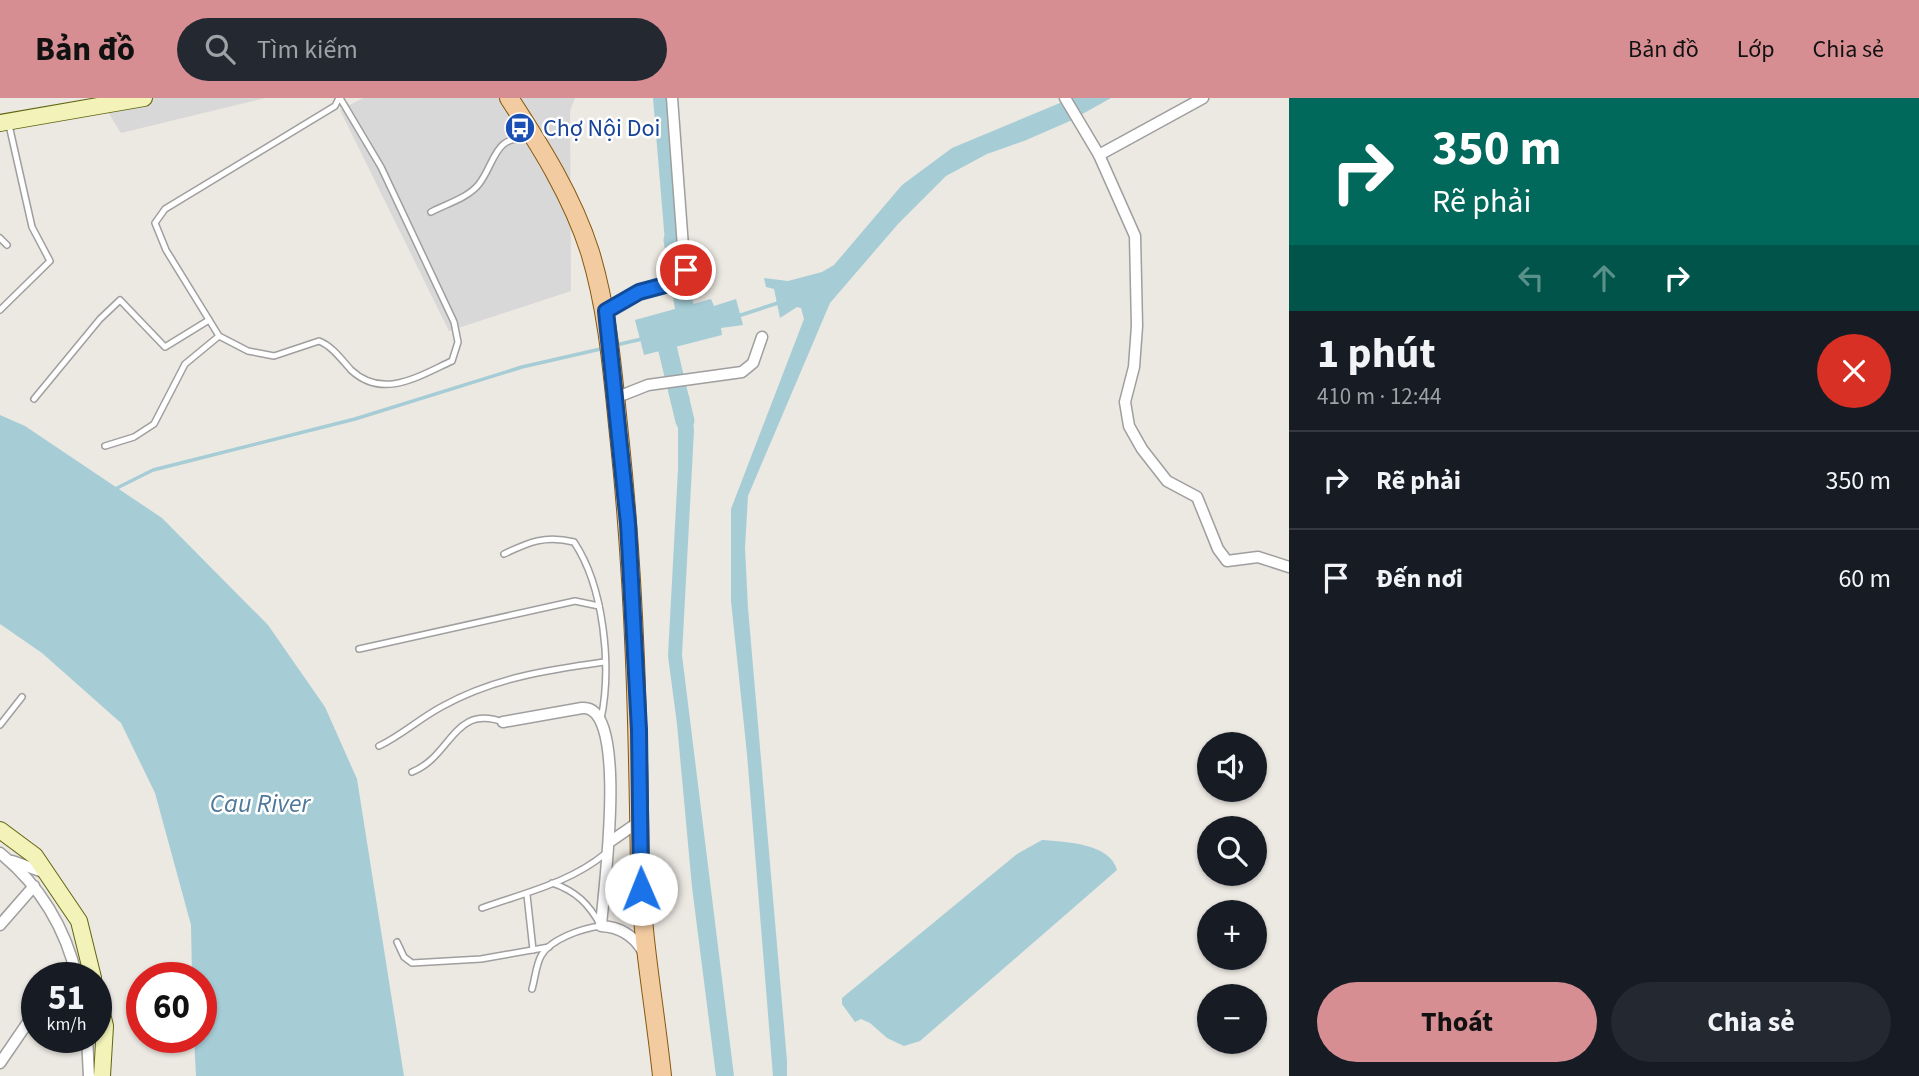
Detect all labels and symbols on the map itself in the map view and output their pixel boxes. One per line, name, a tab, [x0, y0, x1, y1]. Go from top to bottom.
bus stop icon: Chợ Nội Doi	[503, 111, 537, 145]
place label: Chợ Nội Doi	[543, 111, 660, 146]
pin	[656, 240, 716, 300]
water label: Cau River	[210, 785, 311, 822]
position arrow	[604, 852, 678, 926]
speed limit sign: 60	[126, 962, 217, 1053]

